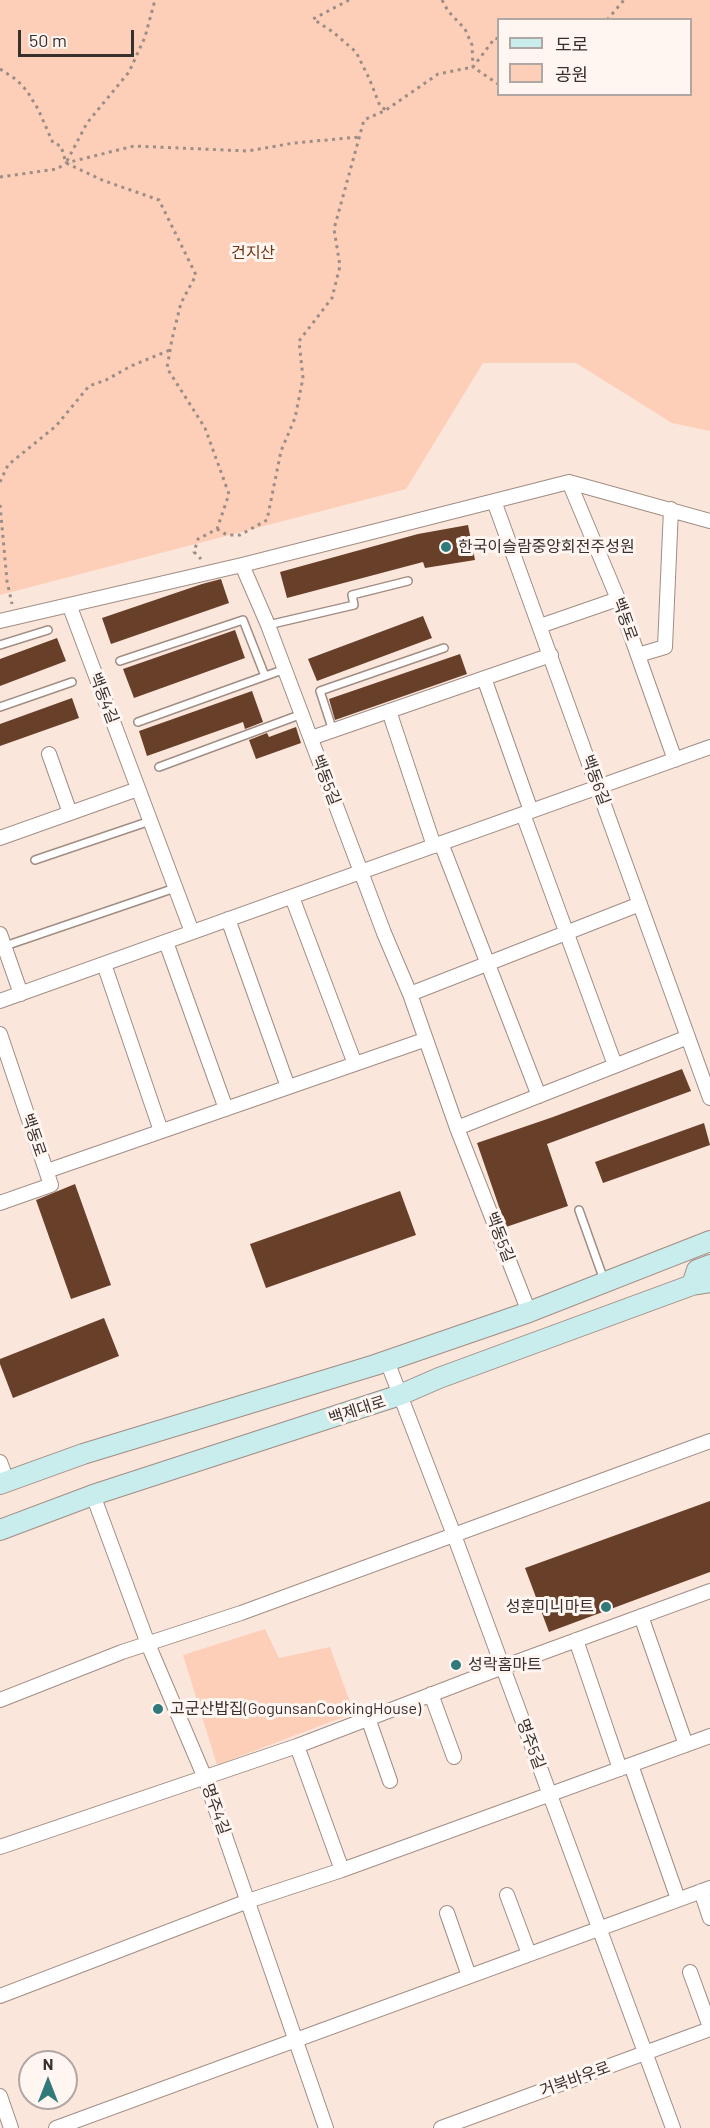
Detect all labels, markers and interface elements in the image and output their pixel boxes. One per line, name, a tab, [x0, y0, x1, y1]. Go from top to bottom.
scale bar	[21, 18, 136, 56]
legend	[497, 18, 692, 96]
text: 50 m	[29, 29, 67, 51]
text: 도로	[555, 33, 588, 55]
text: 공원	[555, 63, 588, 85]
park label: 건지산	[231, 243, 275, 263]
place label: 한국이슬람중앙회전주성원	[458, 537, 635, 557]
marker: 한국이슬람중앙회전주성원	[439, 540, 453, 554]
street label: 백동로	[608, 595, 642, 643]
street label: 백동4길	[86, 670, 122, 726]
street label: 백동5길	[308, 752, 344, 808]
street label: 백동6길	[578, 752, 614, 808]
street label: 백동로	[18, 1111, 50, 1159]
street label: 백동5길	[482, 1209, 518, 1265]
street label: 백제대로	[326, 1392, 388, 1428]
place label: 성훈미니마트	[506, 1597, 594, 1617]
marker: 성훈미니마트	[599, 1600, 613, 1614]
place label: 성락홈마트	[468, 1655, 542, 1675]
marker: 성락홈마트	[449, 1658, 463, 1672]
place label: 고군산밥집(GogunsanCookingHouse)	[170, 1699, 421, 1719]
marker: 고군산밥집(GogunsanCookingHouse)	[151, 1702, 165, 1716]
street label: 명주5길	[513, 1716, 549, 1772]
street label: 명주4길	[198, 1781, 234, 1837]
north arrow	[18, 2050, 78, 2110]
text: N	[43, 2054, 53, 2073]
street label: 거북바우로	[537, 2057, 613, 2101]

